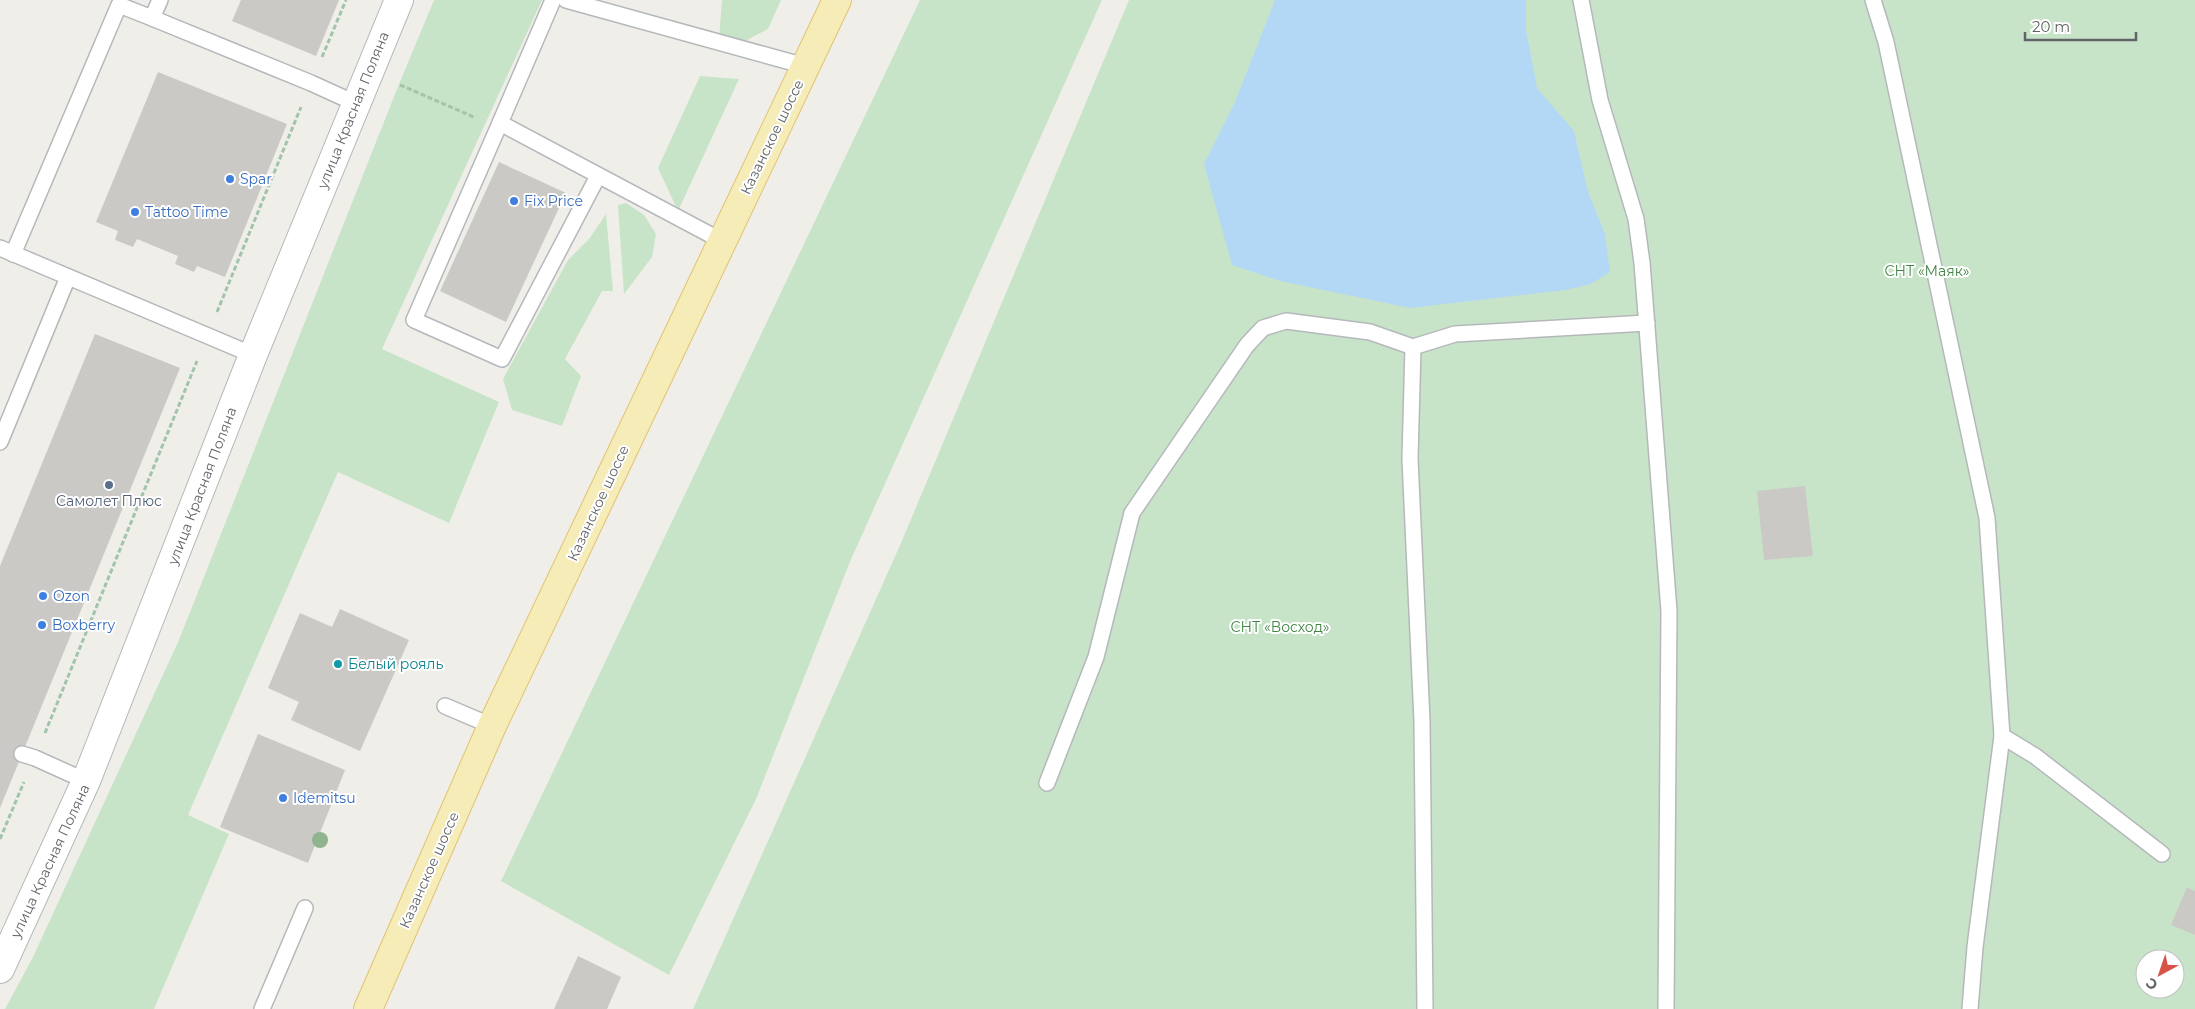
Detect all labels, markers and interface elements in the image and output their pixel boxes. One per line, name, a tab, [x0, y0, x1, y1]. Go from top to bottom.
scale bar	[2025, 10, 2136, 42]
text: 20 m	[2032, 17, 2070, 36]
street label: улица Красная Поляна	[313, 29, 393, 192]
street label: Казанское шоссе	[736, 76, 808, 198]
place label: Spar	[240, 170, 272, 188]
marker: Spar	[224, 173, 236, 185]
place label: Fix Price	[524, 192, 583, 210]
marker: Fix Price	[508, 195, 520, 207]
place label: Tattoo Time	[145, 203, 228, 221]
marker: Tattoo Time	[129, 206, 141, 218]
park label: СНТ «Маяк»	[1884, 262, 1970, 280]
street label: улица Красная Поляна	[163, 404, 240, 568]
street label: Казанское шоссе	[563, 442, 633, 564]
marker: Самолет Плюс	[103, 479, 115, 491]
place label: Самолет Плюс	[56, 492, 162, 510]
place label: Ozon	[53, 587, 90, 605]
marker: Ozon	[37, 590, 49, 602]
place label: Boxberry	[52, 616, 116, 634]
park label: СНТ «Восход»	[1231, 618, 1329, 636]
marker: Boxberry	[36, 619, 48, 631]
place label: Белый рояль	[348, 655, 443, 673]
marker: Белый рояль	[332, 658, 344, 670]
street label: улица Красная Поляна	[6, 781, 94, 942]
place label: Idemitsu	[293, 789, 356, 807]
marker: Idemitsu	[277, 792, 289, 804]
street label: Казанское шоссе	[395, 809, 463, 931]
north arrow	[2135, 949, 2185, 999]
text: С	[2142, 974, 2161, 994]

